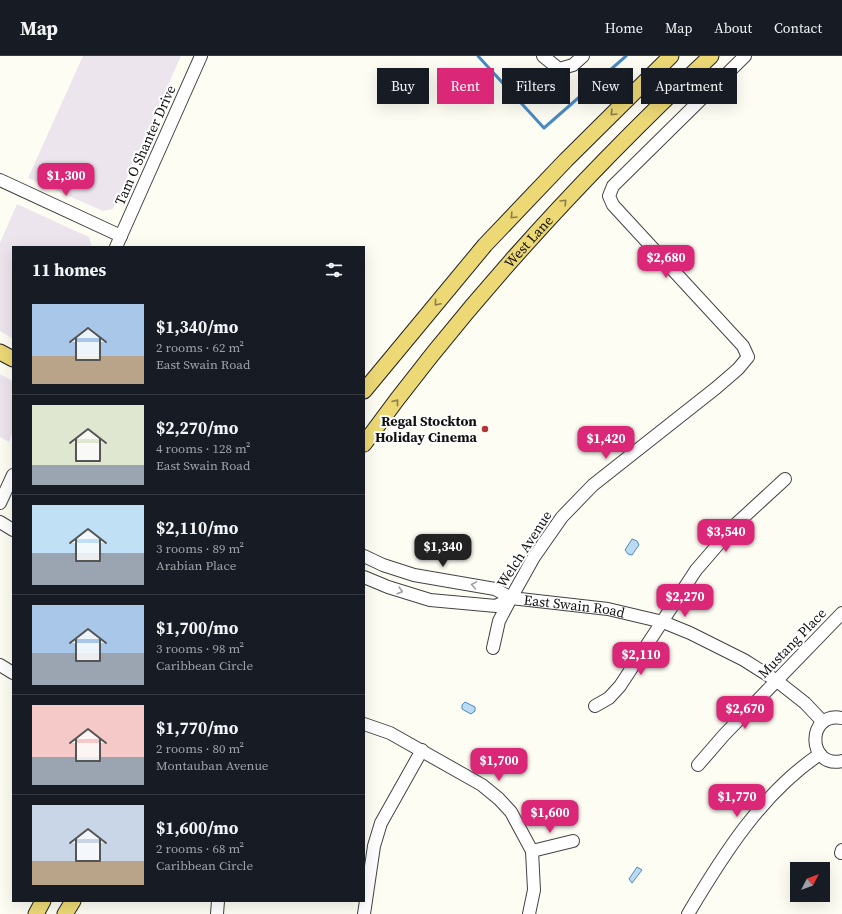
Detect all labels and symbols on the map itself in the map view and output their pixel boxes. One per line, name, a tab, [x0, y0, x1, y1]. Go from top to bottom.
street label: Tam O Shanter Drive	[110, 82, 180, 208]
one-way arrow	[611, 108, 618, 115]
pin: $1,300	[33, 163, 99, 197]
one-way arrow	[559, 199, 567, 207]
street label: West Lane	[499, 211, 558, 272]
one-way arrow	[510, 211, 518, 219]
pin: $2,680	[633, 245, 699, 279]
one-way arrow	[434, 298, 441, 306]
one-way arrow	[392, 400, 399, 407]
place label: Regal Stockton Holiday Cinema	[375, 411, 478, 447]
marker: Regal Stockton Holiday Cinema	[480, 424, 490, 434]
pin: $1,420	[573, 426, 639, 460]
street label: Welch Avenue	[492, 507, 556, 591]
pin: $3,540	[693, 519, 759, 553]
pin: $1,340	[410, 534, 476, 568]
one-way arrow	[471, 582, 477, 590]
pin: $2,270	[652, 584, 718, 618]
one-way arrow	[397, 586, 404, 595]
street label: East Swain Road	[523, 590, 627, 623]
street label: Mustang Place	[753, 603, 831, 683]
pin: $2,110	[608, 642, 674, 676]
pin: $2,670	[712, 696, 778, 730]
pin: $1,700	[466, 748, 532, 782]
pin: $1,770	[704, 784, 770, 818]
pin: $1,600	[517, 800, 583, 834]
north arrow	[790, 862, 830, 902]

